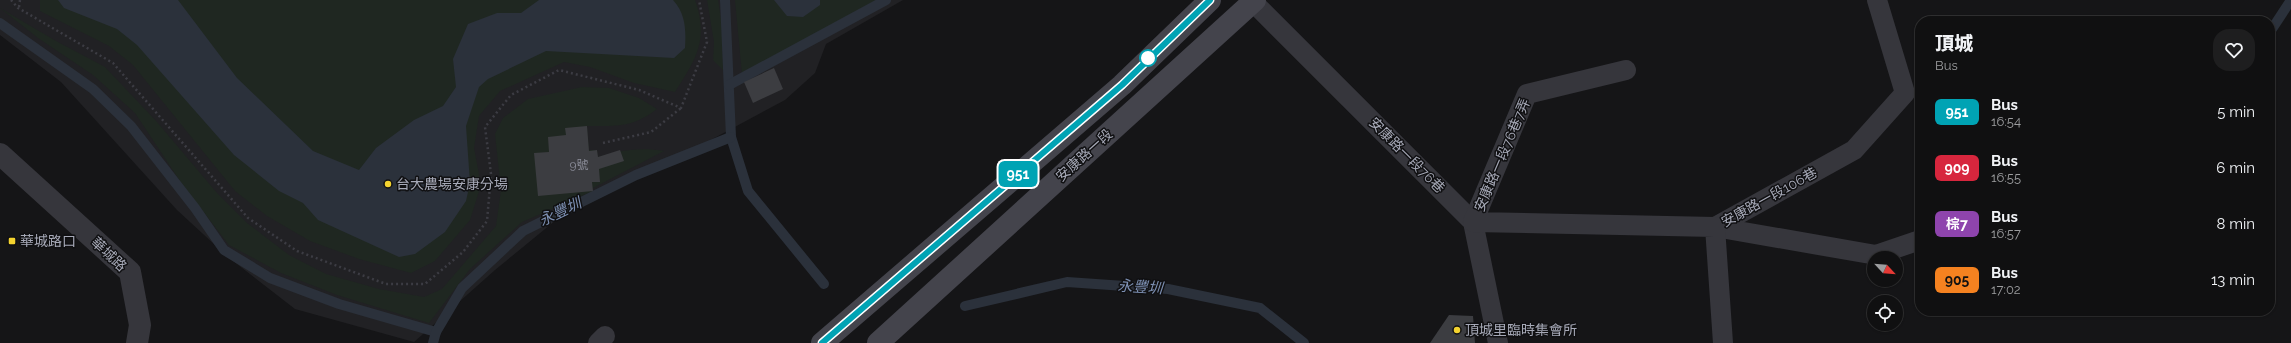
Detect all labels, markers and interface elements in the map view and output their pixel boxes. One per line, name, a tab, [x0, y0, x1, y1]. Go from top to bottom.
button: heart	[2213, 29, 2255, 71]
text: 頂城	[1935, 32, 1973, 54]
unlabelled marker	[1139, 49, 1157, 67]
text: Bus	[1935, 58, 1958, 73]
street label: 安康路一段76巷7弄	[1471, 96, 1533, 214]
text: Bus	[1991, 96, 2018, 114]
text: 5 min	[2217, 103, 2255, 121]
text: 951	[1946, 104, 1968, 120]
street label: 安康路一段76巷	[1366, 114, 1448, 196]
text: 16:54	[1991, 114, 2021, 129]
street label: 安康路一段	[1053, 126, 1115, 184]
text: Bus	[1991, 152, 2018, 170]
house number: 9號	[569, 158, 589, 172]
text: 6 min	[2216, 159, 2255, 177]
text: 909	[1944, 160, 1970, 176]
line badge: 951	[995, 161, 1041, 187]
street label: 安康路一段106巷	[1718, 164, 1820, 230]
text: 951	[1007, 166, 1029, 182]
text: 16:55	[1991, 170, 2021, 185]
place label: 台大農場安康分場	[396, 176, 508, 192]
marker: 台大農場安康分場	[383, 179, 393, 189]
water label: 永豐圳	[536, 193, 586, 230]
text: Bus	[1991, 208, 2018, 226]
text: 8 min	[2216, 215, 2255, 233]
text: 棕7	[1946, 216, 1968, 232]
text: 16:57	[1991, 226, 2021, 241]
place label: 華城路口	[20, 233, 76, 249]
street label: 華城路	[88, 234, 130, 274]
marker: 華城路口	[7, 236, 17, 246]
north arrow	[1867, 251, 1903, 287]
map controls	[1867, 251, 1903, 331]
text: Bus	[1991, 264, 2018, 282]
text: 13 min	[2211, 271, 2255, 289]
text: 905	[1945, 272, 1969, 288]
water label: 永豐圳	[1117, 276, 1165, 298]
text: 17:02	[1991, 282, 2021, 297]
button: locate	[1867, 295, 1903, 331]
place label: 頂城里臨時集會所	[1465, 322, 1577, 338]
marker: 頂城里臨時集會所	[1452, 325, 1462, 335]

